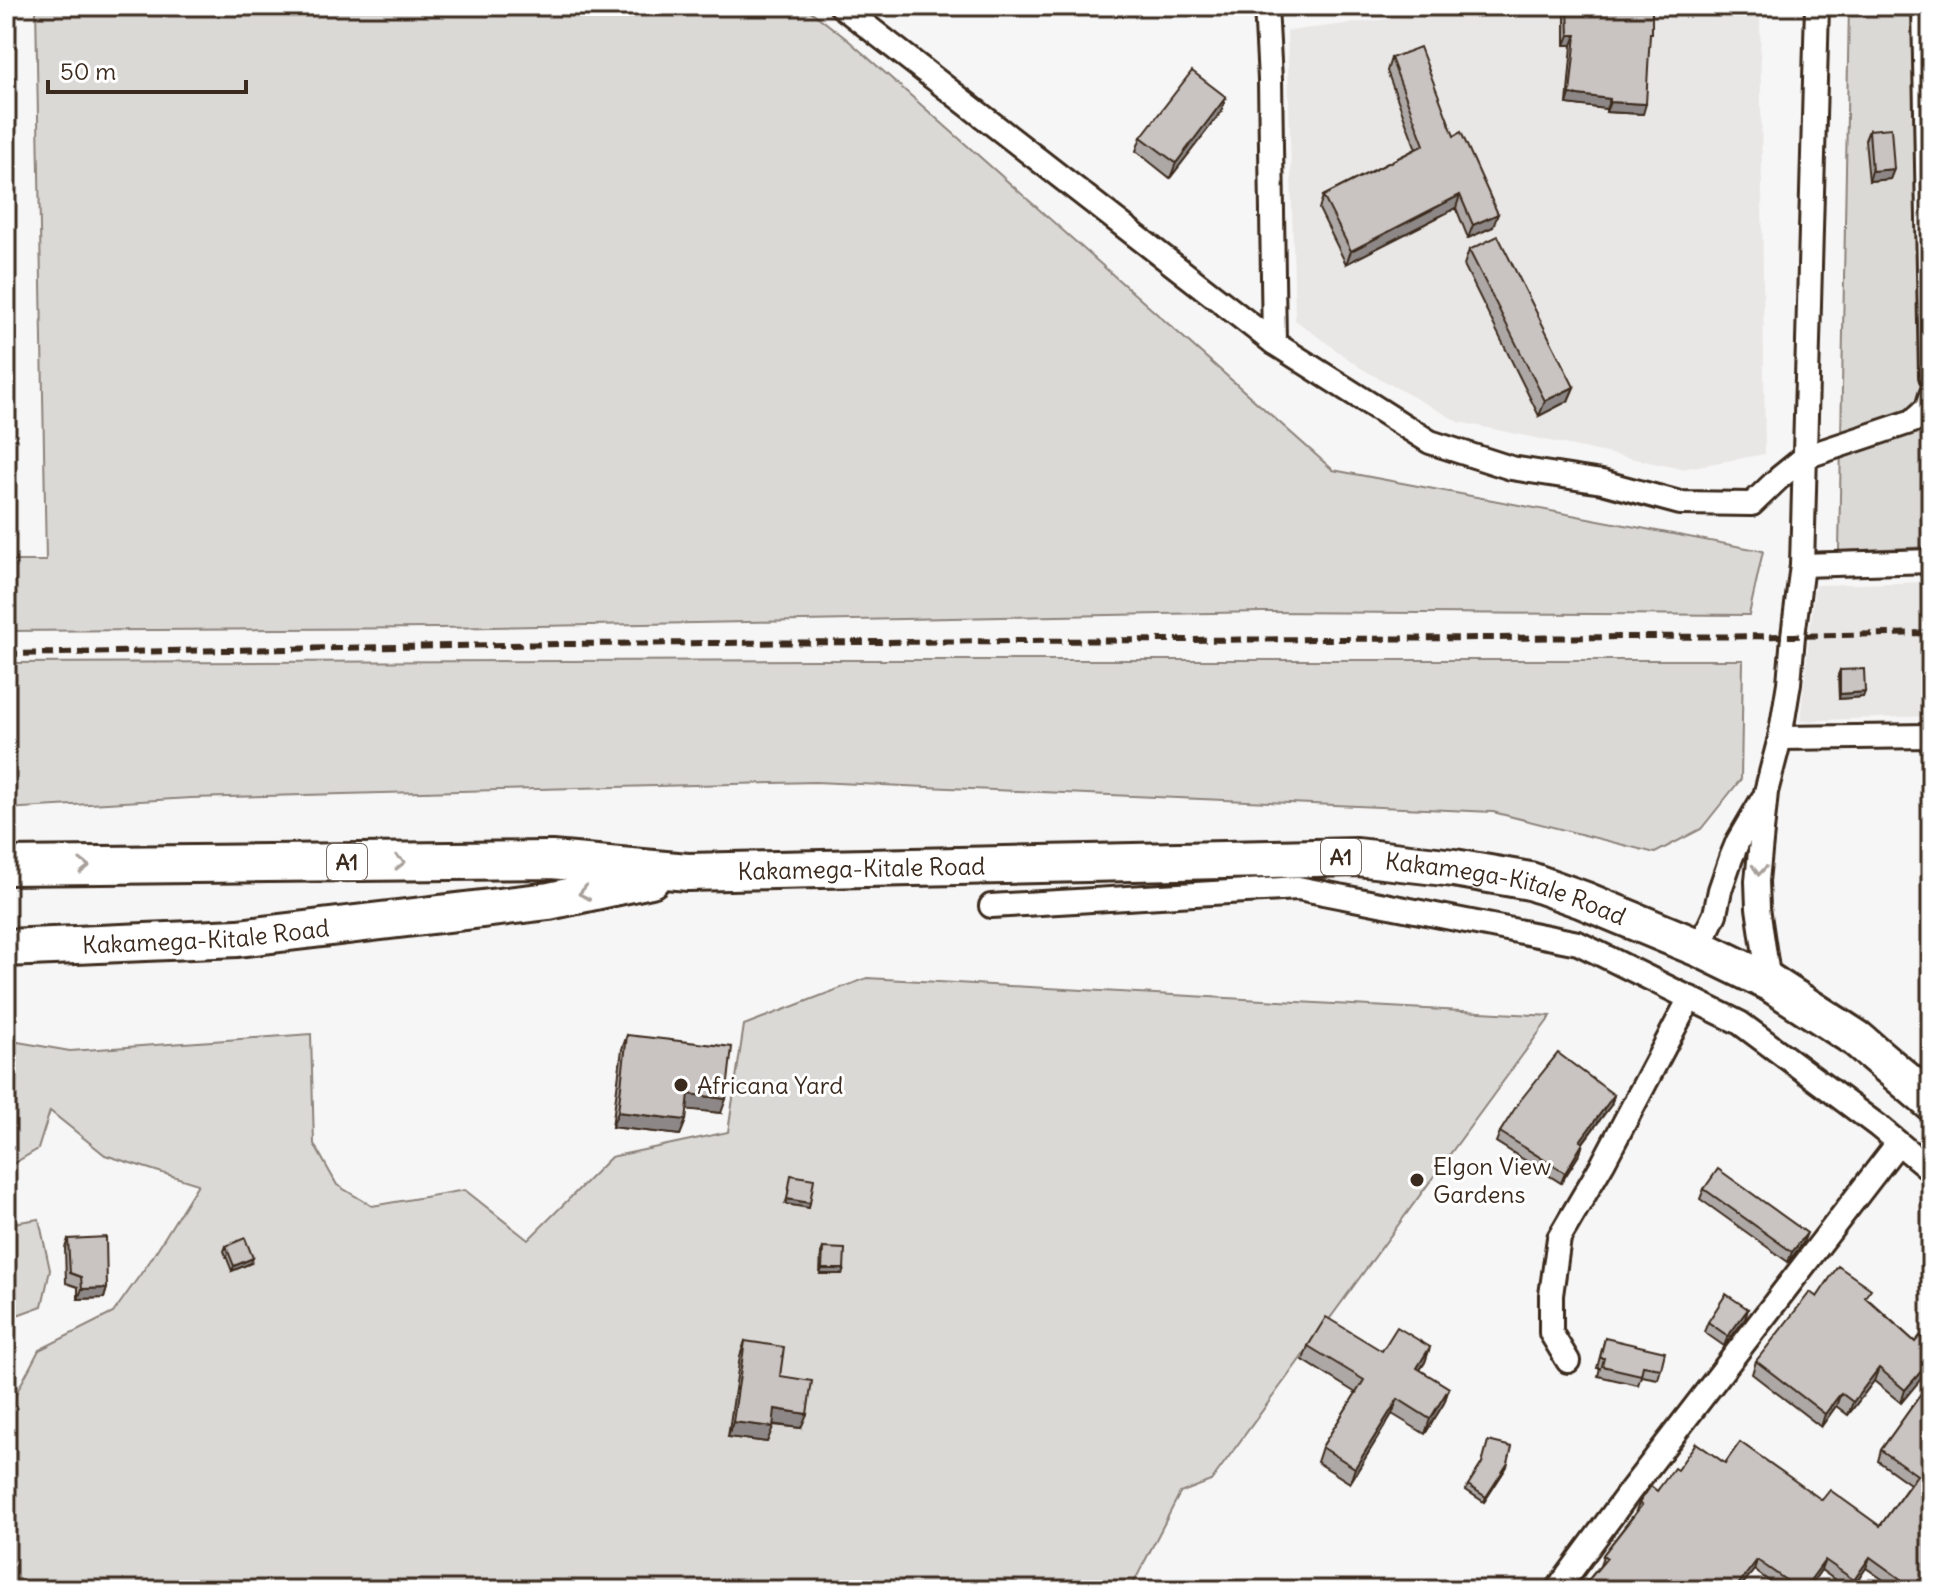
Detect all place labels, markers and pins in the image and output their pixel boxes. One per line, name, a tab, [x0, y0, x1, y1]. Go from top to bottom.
place label: Africana Yard	[697, 1070, 843, 1100]
marker: Africana Yard	[672, 1076, 690, 1094]
place label: Elgon View Gardens	[1433, 1151, 1551, 1209]
marker: Elgon View Gardens	[1408, 1171, 1426, 1189]

